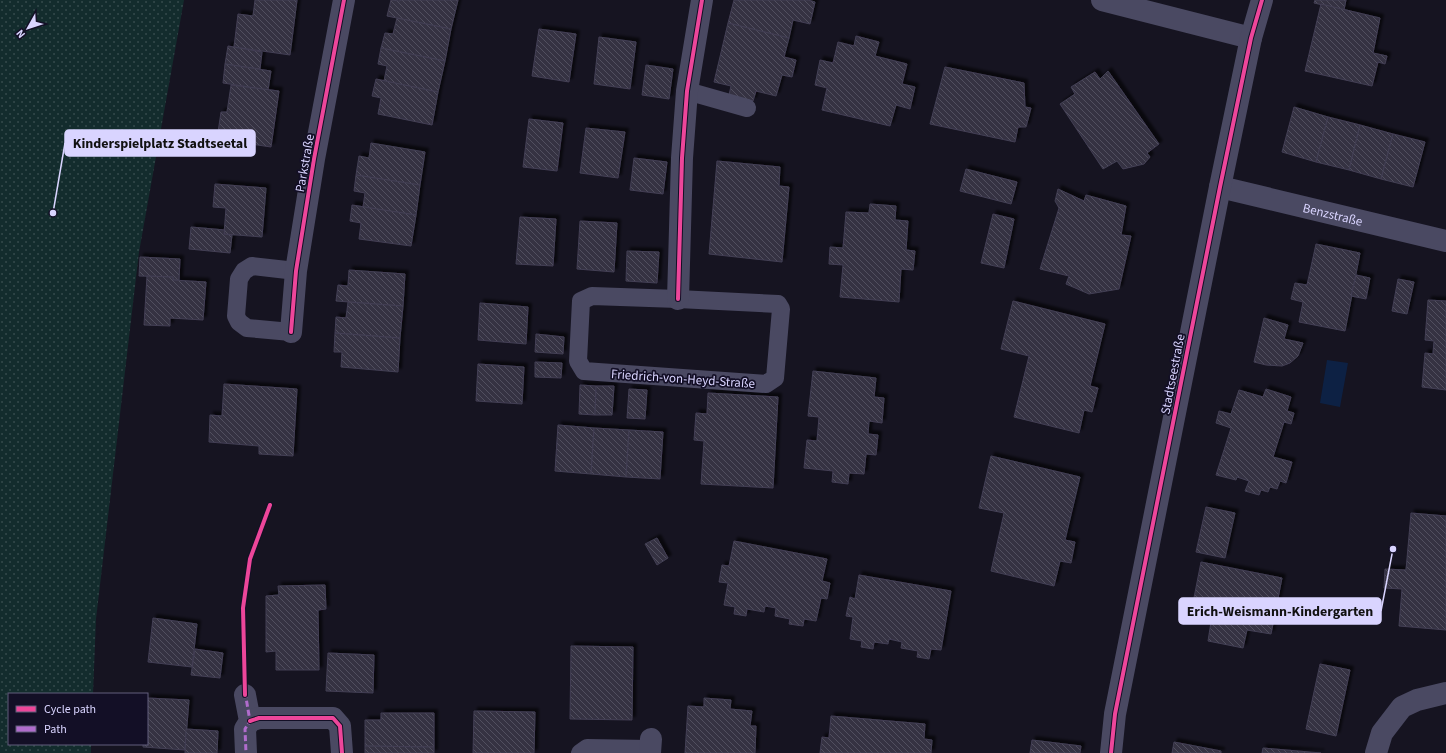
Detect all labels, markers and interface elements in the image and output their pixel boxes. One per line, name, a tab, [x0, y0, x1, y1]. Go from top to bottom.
north arrow	[8, 8, 48, 48]
text: N	[12, 26, 29, 42]
callout: Kinderspielplatz Stadtseetal	[65, 130, 255, 156]
street label: Parkstraße	[291, 133, 319, 194]
text: Kinderspielplatz Stadtseetal	[73, 134, 247, 154]
street label: Benzstraße	[1301, 199, 1364, 231]
street label: Stadtseestraße	[1156, 333, 1190, 416]
street label: Friedrich-von-Heyd-Straße	[610, 365, 755, 393]
callout: Erich-Weismann-Kindergarten	[1179, 598, 1381, 624]
text: Erich-Weismann-Kindergarten	[1187, 602, 1373, 622]
legend	[8, 693, 148, 745]
text: Cycle path	[44, 701, 96, 718]
text: Path	[44, 721, 67, 738]

